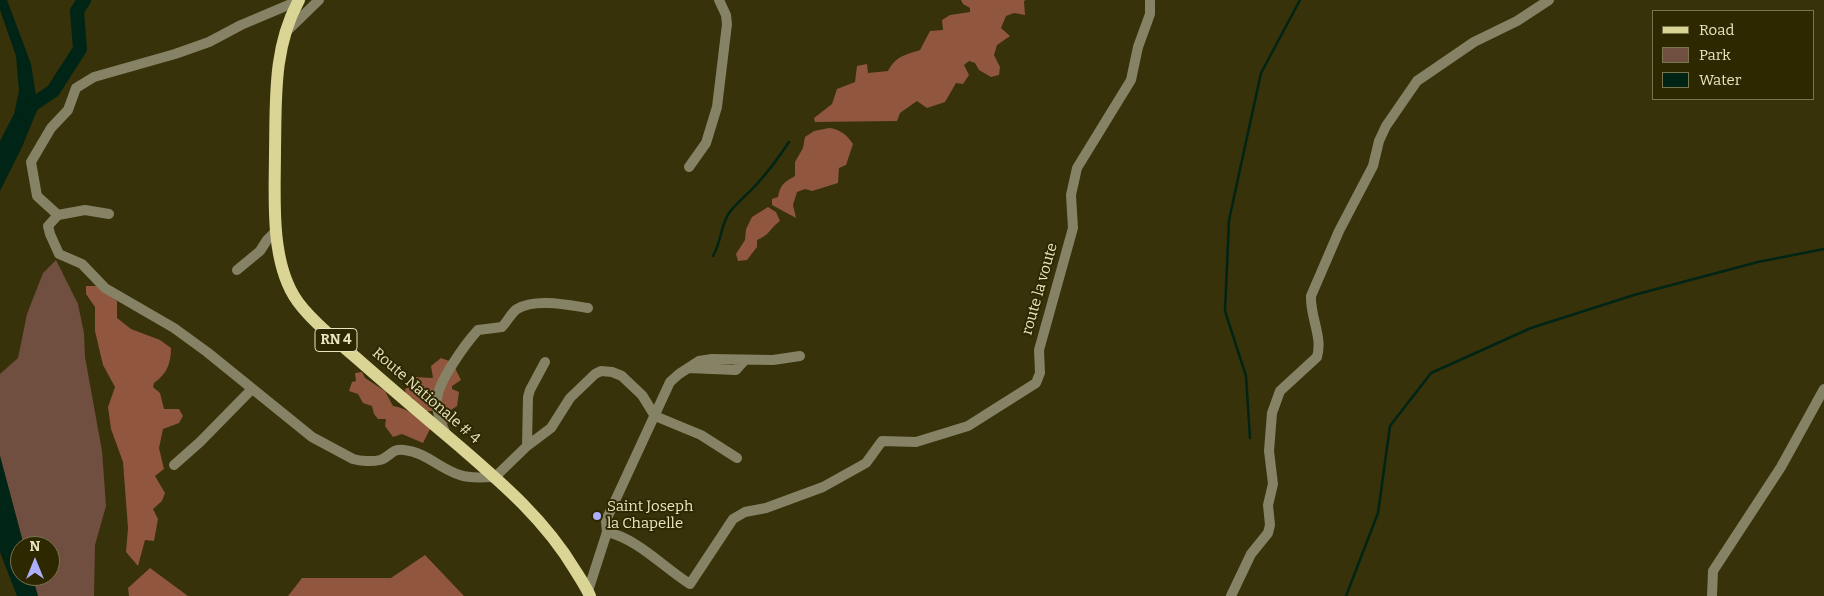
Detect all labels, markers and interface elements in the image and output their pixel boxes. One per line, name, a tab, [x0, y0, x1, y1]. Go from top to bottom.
legend	[1652, 10, 1814, 100]
text: Road	[1699, 21, 1734, 39]
text: Park	[1699, 46, 1731, 64]
text: Water	[1699, 71, 1741, 89]
street label: route la voute	[1018, 241, 1062, 337]
road number: RN 4	[315, 328, 357, 352]
street label: Route Nationale # 4	[368, 344, 484, 448]
place label: Saint Joseph la Chapelle	[607, 498, 693, 533]
marker: Saint Joseph la Chapelle	[591, 510, 603, 522]
north arrow	[10, 536, 60, 586]
text: N	[30, 538, 40, 555]

